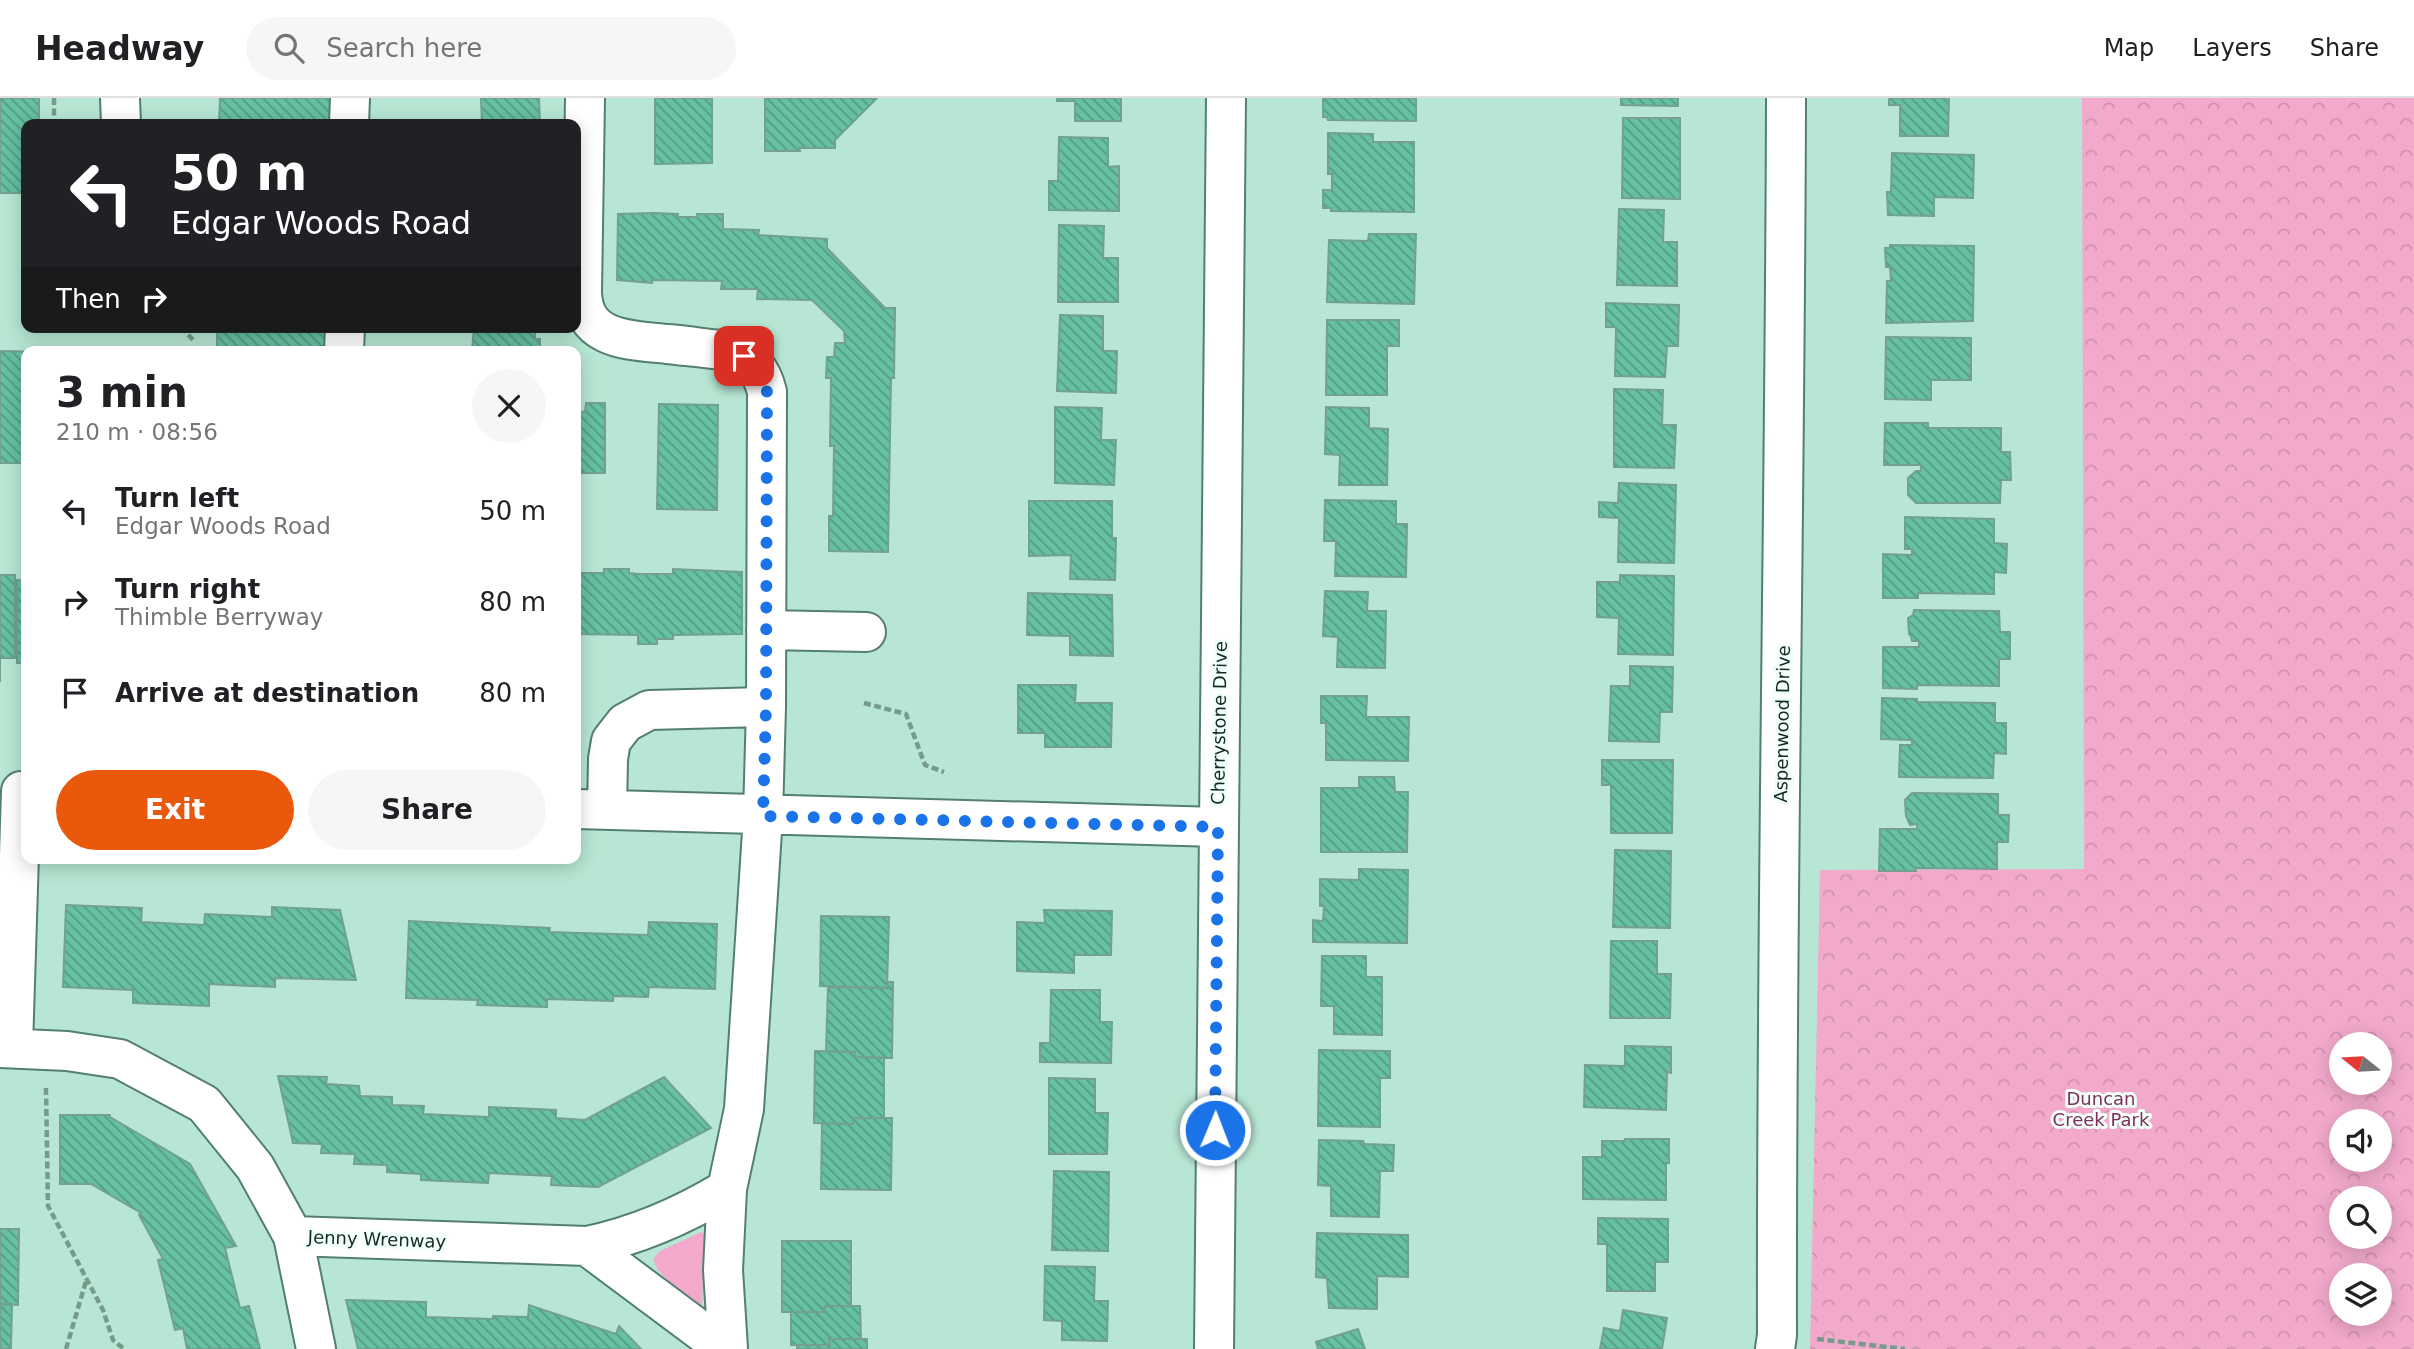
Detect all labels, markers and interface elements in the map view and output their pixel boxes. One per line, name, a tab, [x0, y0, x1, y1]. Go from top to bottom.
search box	[246, 17, 736, 80]
text: Headway	[35, 29, 204, 68]
icon: search	[270, 29, 308, 67]
text: Search here	[326, 33, 482, 63]
text: Map	[2104, 34, 2154, 62]
text: Layers	[2192, 34, 2272, 62]
text: Share	[2310, 34, 2379, 62]
text: 50 m	[171, 145, 307, 202]
icon: left	[56, 147, 147, 238]
text: Edgar Woods Road	[171, 204, 471, 242]
icon: right	[135, 280, 173, 318]
text: Then	[56, 284, 121, 314]
pin	[714, 326, 774, 386]
icon: arrive	[725, 337, 763, 375]
text: 3 min	[56, 368, 188, 417]
button: close	[472, 369, 546, 443]
text: 210 m · 08:56	[56, 419, 218, 445]
text: Turn left	[115, 483, 239, 513]
icon: left	[56, 492, 94, 530]
text: 50 m	[479, 496, 546, 526]
text: Edgar Woods Road	[115, 513, 331, 539]
text: Turn right	[115, 574, 260, 604]
icon: right	[56, 583, 94, 621]
text: 80 m	[479, 587, 546, 617]
text: Thimble Berryway	[115, 604, 323, 630]
street label: Cherrystone Drive	[1207, 641, 1231, 805]
street label: Aspenwood Drive	[1770, 645, 1794, 803]
icon: arrive	[56, 674, 94, 712]
text: Arrive at destination	[115, 678, 419, 708]
text: 80 m	[479, 678, 546, 708]
button: Exit	[56, 770, 294, 850]
button: Share	[308, 770, 546, 850]
north arrow	[2329, 1032, 2392, 1096]
map controls	[2329, 1032, 2392, 1326]
park label: Duncan Creek Park	[2053, 1088, 2150, 1130]
position arrow	[1178, 1093, 1252, 1167]
button: sound	[2329, 1109, 2392, 1172]
button: search	[2329, 1186, 2392, 1249]
street label: Jenny Wrenway	[306, 1226, 447, 1252]
button: layers	[2329, 1263, 2392, 1326]

